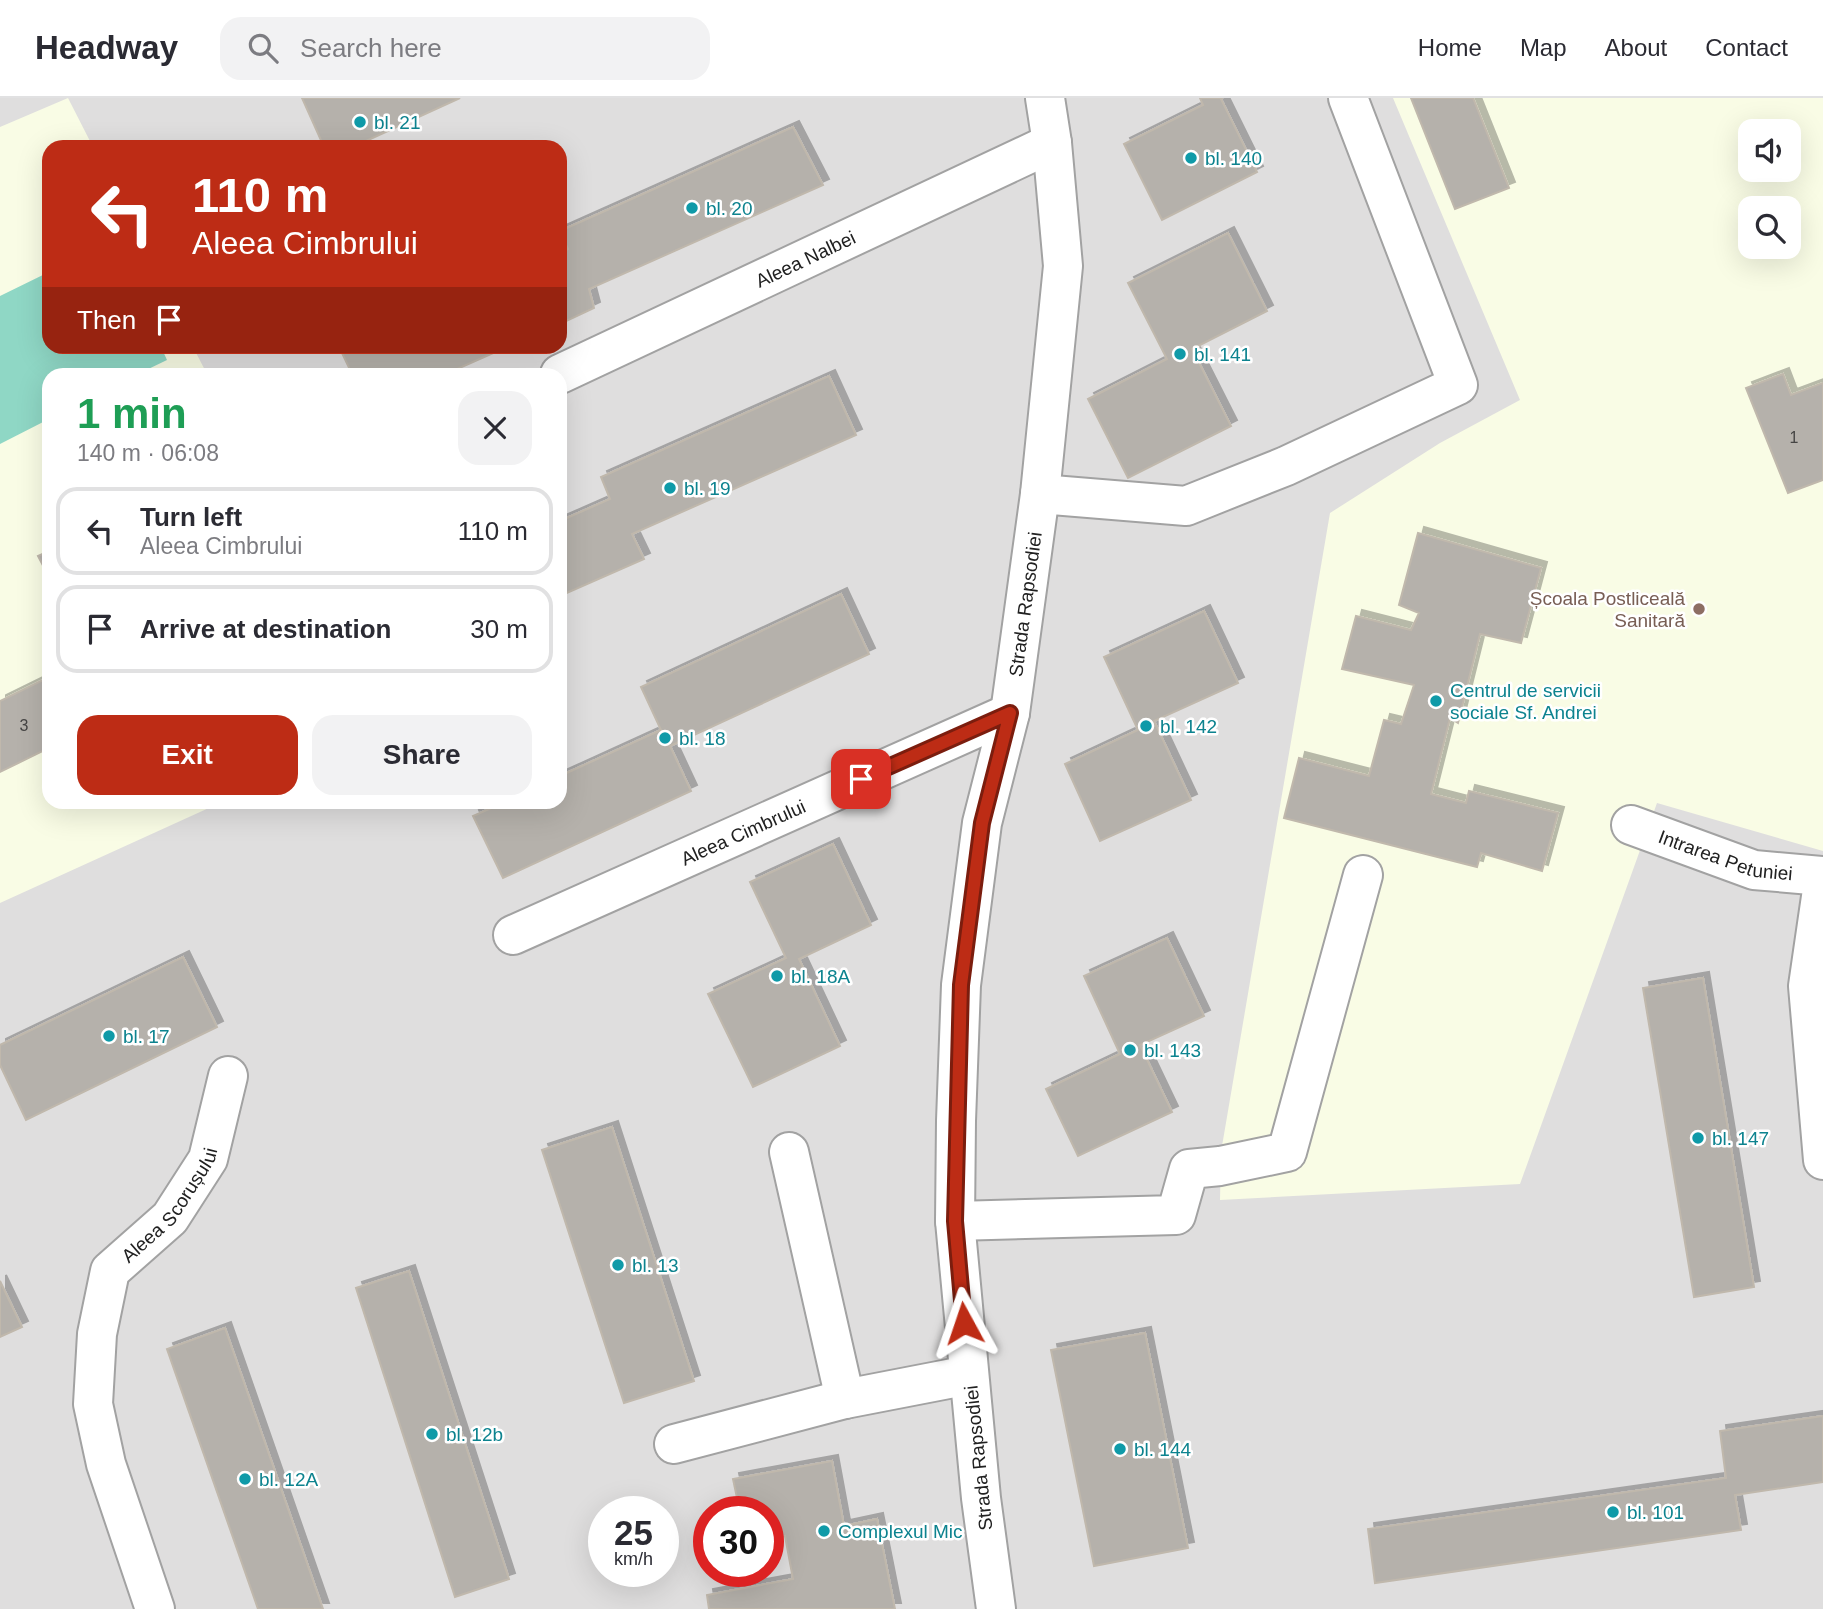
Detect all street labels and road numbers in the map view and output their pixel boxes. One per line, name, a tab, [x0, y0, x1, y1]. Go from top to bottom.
street label: Aleea Nalbei	[752, 227, 859, 292]
street label: Strada Rapsodiei	[1005, 531, 1046, 678]
street label: Aleea Cimbrului	[678, 796, 809, 870]
street label: Intrarea Petuniei	[1656, 826, 1794, 884]
street label: Aleea Scorușului	[117, 1146, 221, 1267]
street label: Strada Rapsodiei	[960, 1384, 997, 1532]

